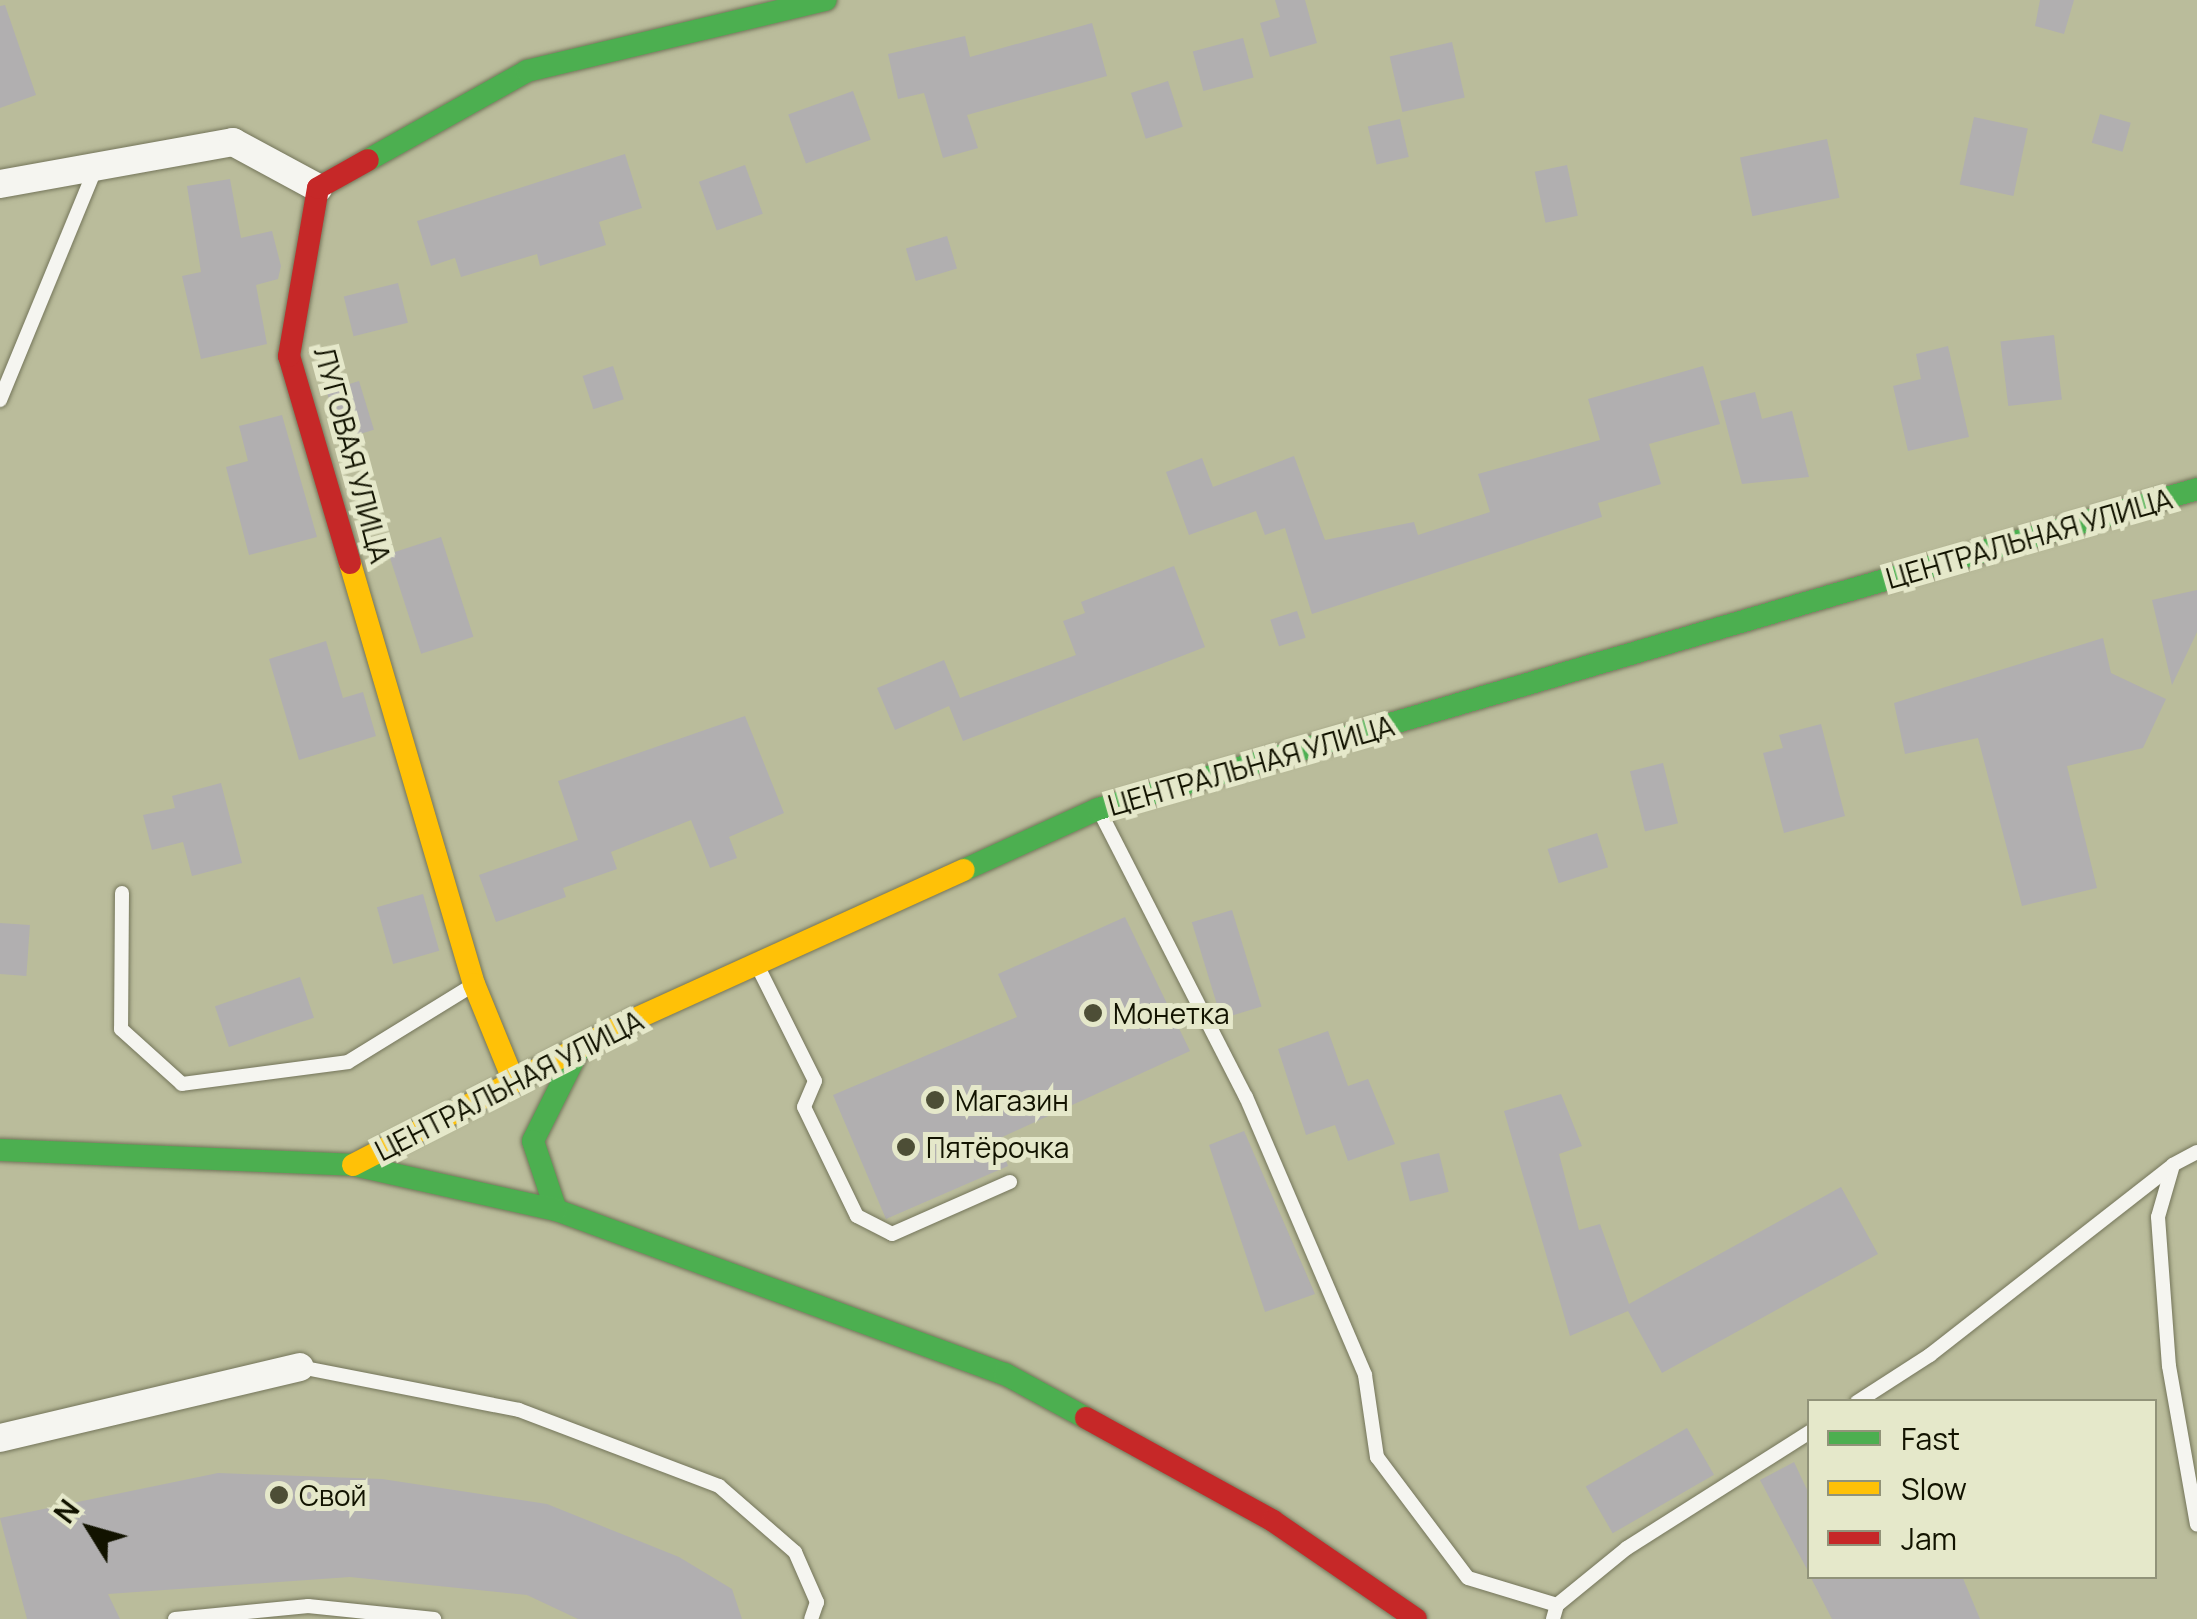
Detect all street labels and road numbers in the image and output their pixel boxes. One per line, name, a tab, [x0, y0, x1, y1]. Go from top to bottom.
street label: ЛУГОВАЯ УЛИЦА	[308, 343, 398, 567]
street label: ЦЕНТРАЛЬНАЯ УЛИЦА	[1882, 481, 2176, 595]
street label: ЦЕНТРАЛЬНАЯ УЛИЦА	[1104, 708, 1398, 822]
street label: ЦЕНТРАЛЬНАЯ УЛИЦА	[370, 1003, 648, 1167]

